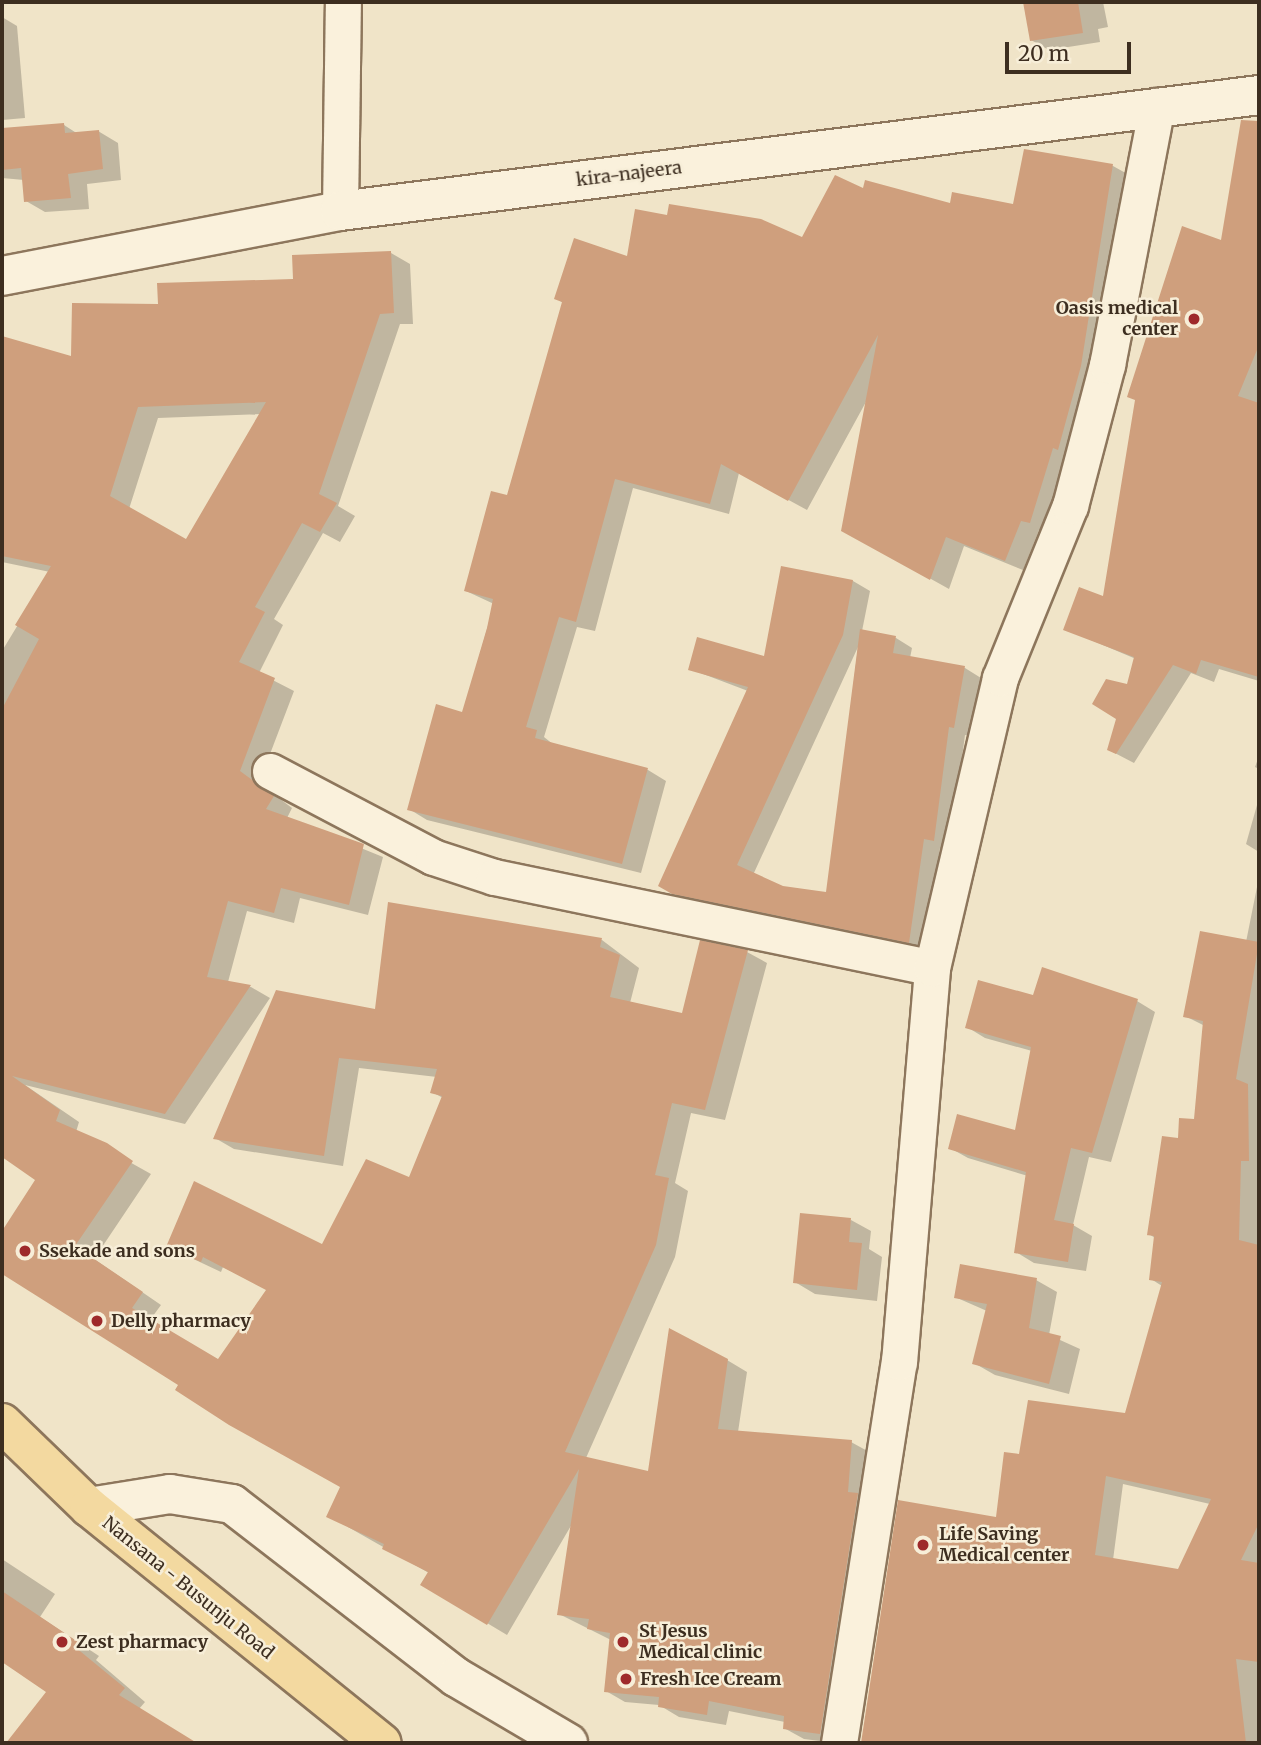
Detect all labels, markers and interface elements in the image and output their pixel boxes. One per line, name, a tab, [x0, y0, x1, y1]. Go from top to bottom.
scale bar	[1009, 28, 1135, 72]
text: 20 m	[1018, 40, 1069, 67]
street label: kira-najeera	[575, 157, 683, 191]
place label: Oasis medical center	[1056, 298, 1178, 340]
marker: Oasis medical center	[1184, 309, 1204, 329]
place label: Ssekade and sons	[39, 1240, 195, 1262]
marker: Ssekade and sons	[17, 1243, 33, 1259]
place label: Delly pharmacy	[111, 1310, 251, 1332]
marker: Delly pharmacy	[89, 1313, 105, 1329]
street label: Nansana - Busunju Road	[98, 1512, 278, 1664]
place label: Life Saving Medical center	[939, 1524, 1069, 1566]
marker: Life Saving Medical center	[913, 1535, 933, 1555]
place label: St Jesus Medical clinic	[639, 1621, 762, 1664]
place label: Zest pharmacy	[76, 1631, 208, 1653]
marker: St Jesus Medical clinic	[613, 1632, 633, 1652]
marker: Zest pharmacy	[54, 1634, 70, 1650]
place label: Fresh Ice Cream	[640, 1668, 781, 1690]
marker: Fresh Ice Cream	[618, 1671, 634, 1687]

